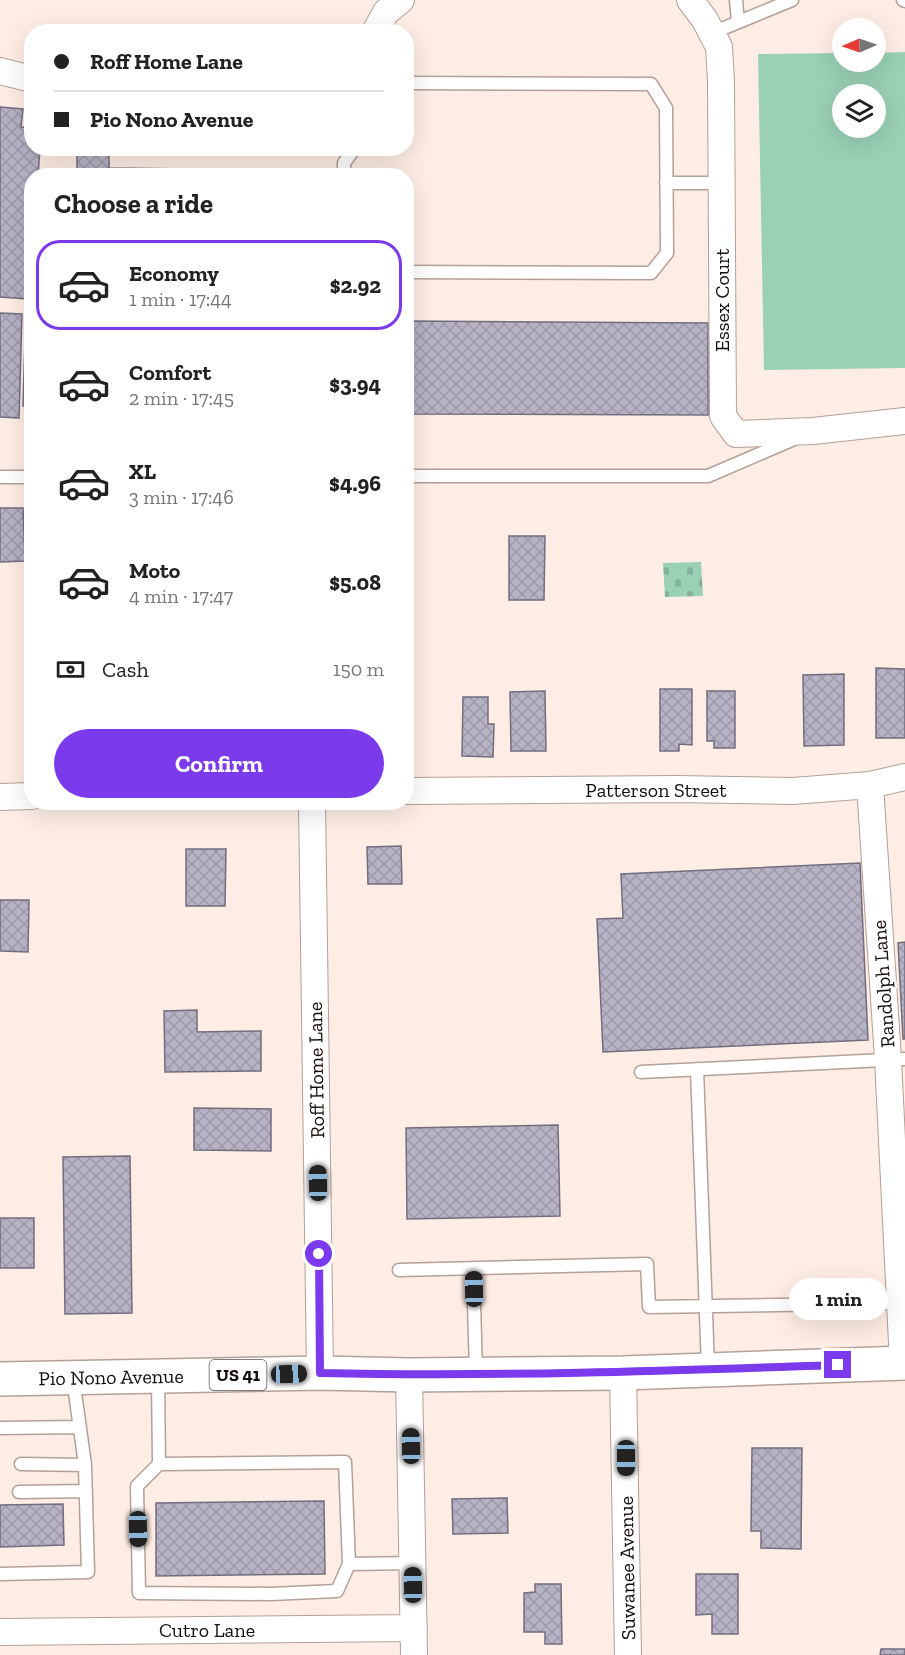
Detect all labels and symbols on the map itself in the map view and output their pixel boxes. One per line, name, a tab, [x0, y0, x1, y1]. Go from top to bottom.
north arrow	[832, 18, 886, 72]
street label: Essex Court	[710, 248, 734, 352]
street label: Patterson Street	[585, 778, 727, 802]
street label: Randolph Lane	[867, 919, 899, 1049]
street label: Roff Home Lane	[303, 1001, 329, 1139]
car	[309, 1165, 327, 1201]
route start	[305, 1240, 332, 1267]
car	[465, 1271, 483, 1307]
callout: 1 min	[788, 1278, 888, 1320]
route end	[824, 1351, 851, 1378]
road number: US 41	[210, 1360, 266, 1390]
street label: Pio Nono Avenue	[38, 1364, 184, 1390]
car	[271, 1364, 307, 1384]
car	[402, 1428, 420, 1464]
car	[617, 1440, 635, 1476]
street label: Suwanee Avenue	[614, 1496, 640, 1640]
car	[129, 1511, 147, 1547]
car	[404, 1567, 422, 1603]
street label: Cutro Lane	[159, 1618, 255, 1642]

